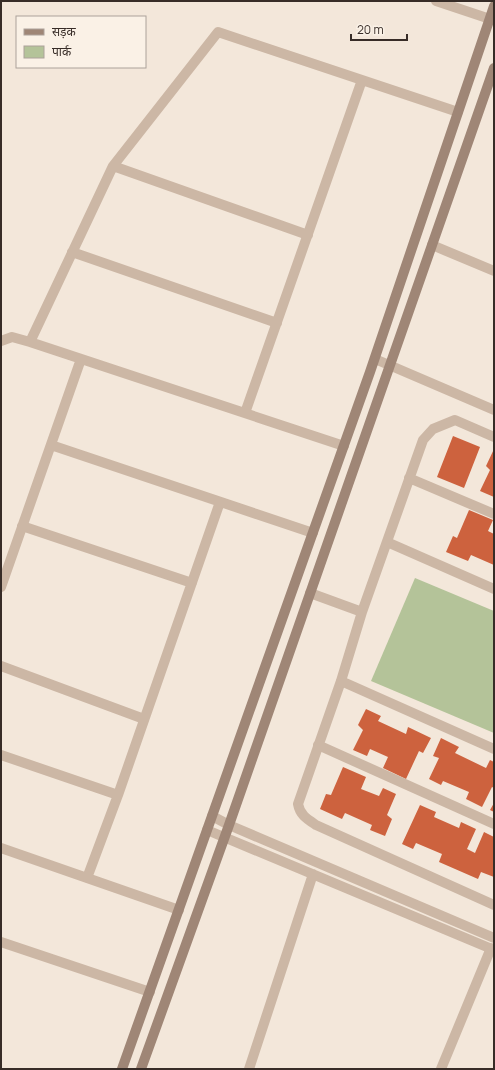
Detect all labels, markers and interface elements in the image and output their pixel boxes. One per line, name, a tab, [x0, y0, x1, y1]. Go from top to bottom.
legend	[16, 16, 146, 68]
scale bar	[351, 16, 407, 42]
text: 20 m	[357, 21, 384, 38]
text: सड़क	[52, 23, 77, 40]
text: पार्क	[52, 43, 72, 60]

